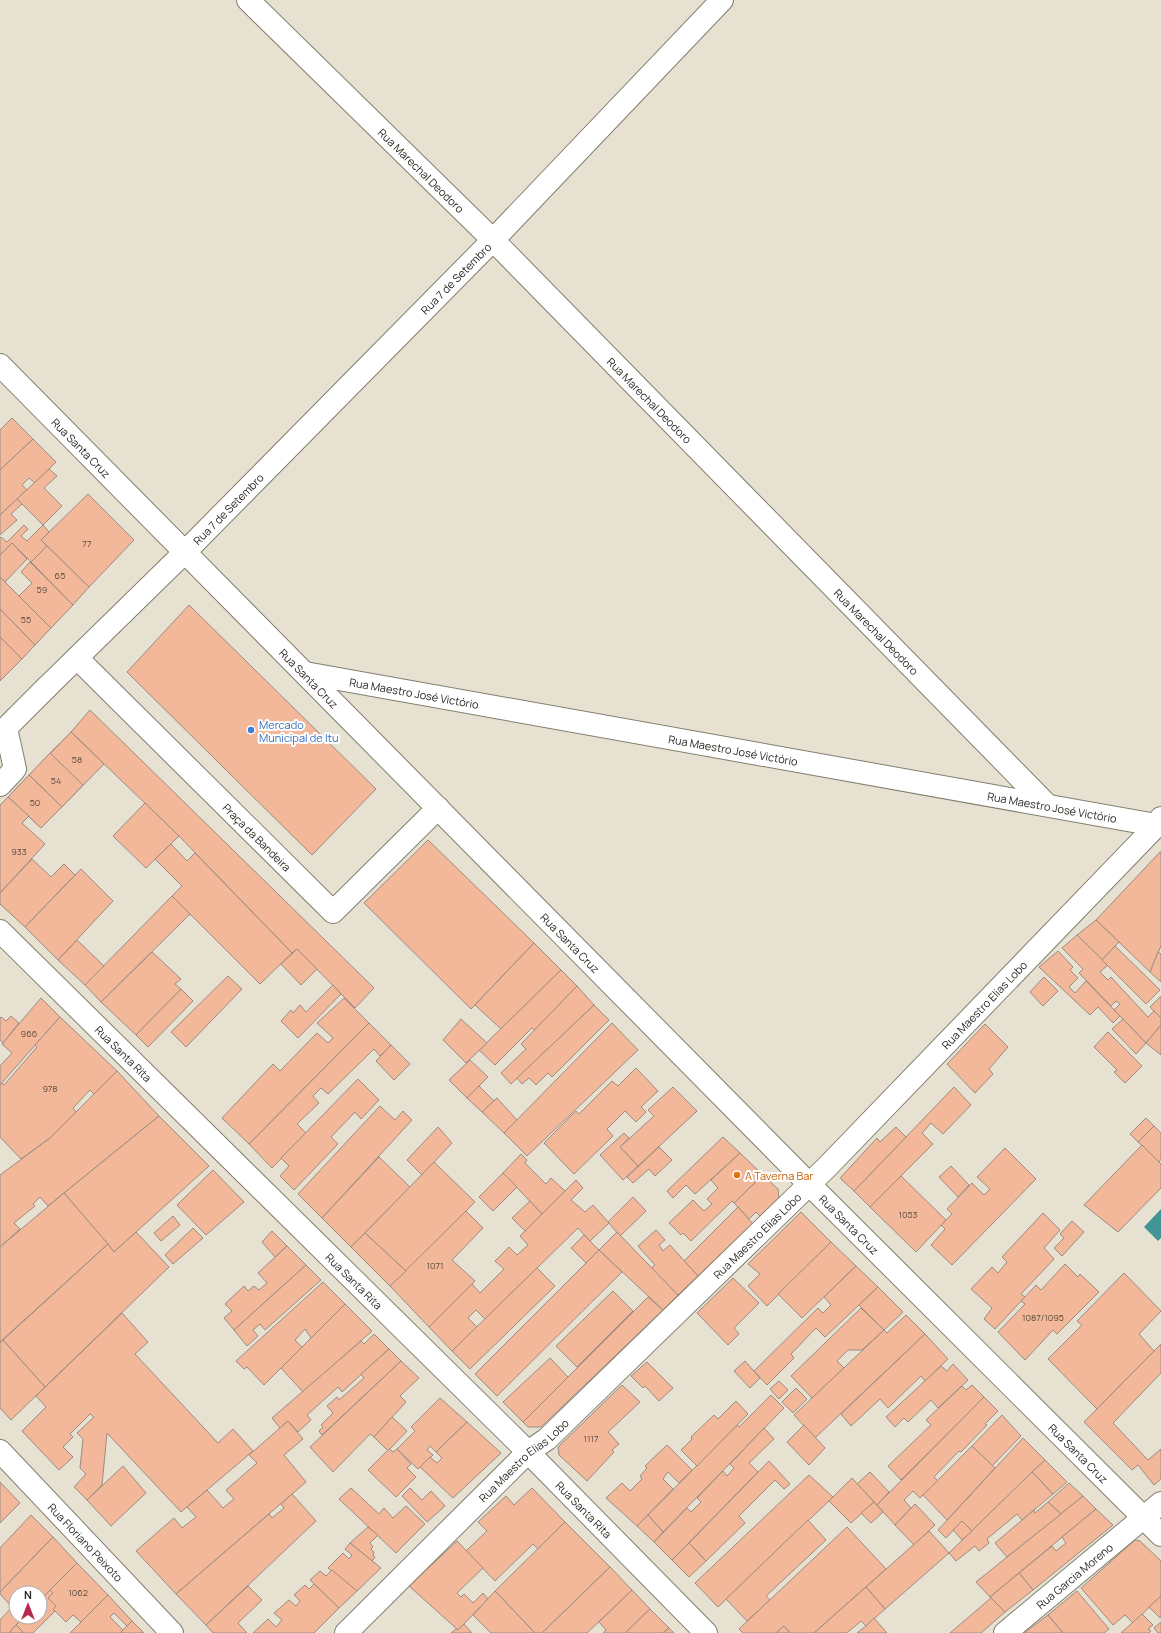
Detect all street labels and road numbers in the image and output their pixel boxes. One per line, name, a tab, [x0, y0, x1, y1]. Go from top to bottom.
street label: Rua Marechal Deodoro	[375, 125, 468, 216]
street label: Rua 7 de Setembro	[417, 239, 494, 317]
street label: Rua Marechal Deodoro	[604, 354, 696, 447]
street label: Rua Santa Cruz	[49, 414, 114, 481]
street label: Rua 7 de Setembro	[189, 469, 267, 548]
street label: Rua Marechal Deodoro	[831, 585, 923, 678]
street label: Rua Santa Cruz	[276, 645, 342, 711]
street label: Rua Maestro José Victório	[348, 674, 481, 712]
street label: Rua Maestro José Victório	[667, 731, 800, 769]
street label: Rua Maestro José Victório	[986, 788, 1119, 826]
street label: Praça da Bandeira	[220, 800, 295, 874]
street label: Rua Santa Cruz	[538, 910, 604, 976]
street label: Rua Maestro Elias Lobo	[938, 957, 1030, 1052]
street label: Rua Santa Rita	[92, 1022, 155, 1085]
street label: Rua Maestro Elias Lobo	[709, 1189, 804, 1282]
street label: Rua Santa Cruz	[816, 1191, 882, 1257]
street label: Rua Santa Rita	[323, 1249, 386, 1312]
street label: Rua Maestro Elias Lobo	[475, 1415, 572, 1505]
street label: Rua Santa Cruz	[1046, 1420, 1112, 1486]
street label: Rua Santa Rita	[553, 1478, 616, 1541]
street label: Rua Floriano Peixoto	[45, 1499, 127, 1585]
street label: Rua Garcia Moreno	[1033, 1539, 1116, 1612]

